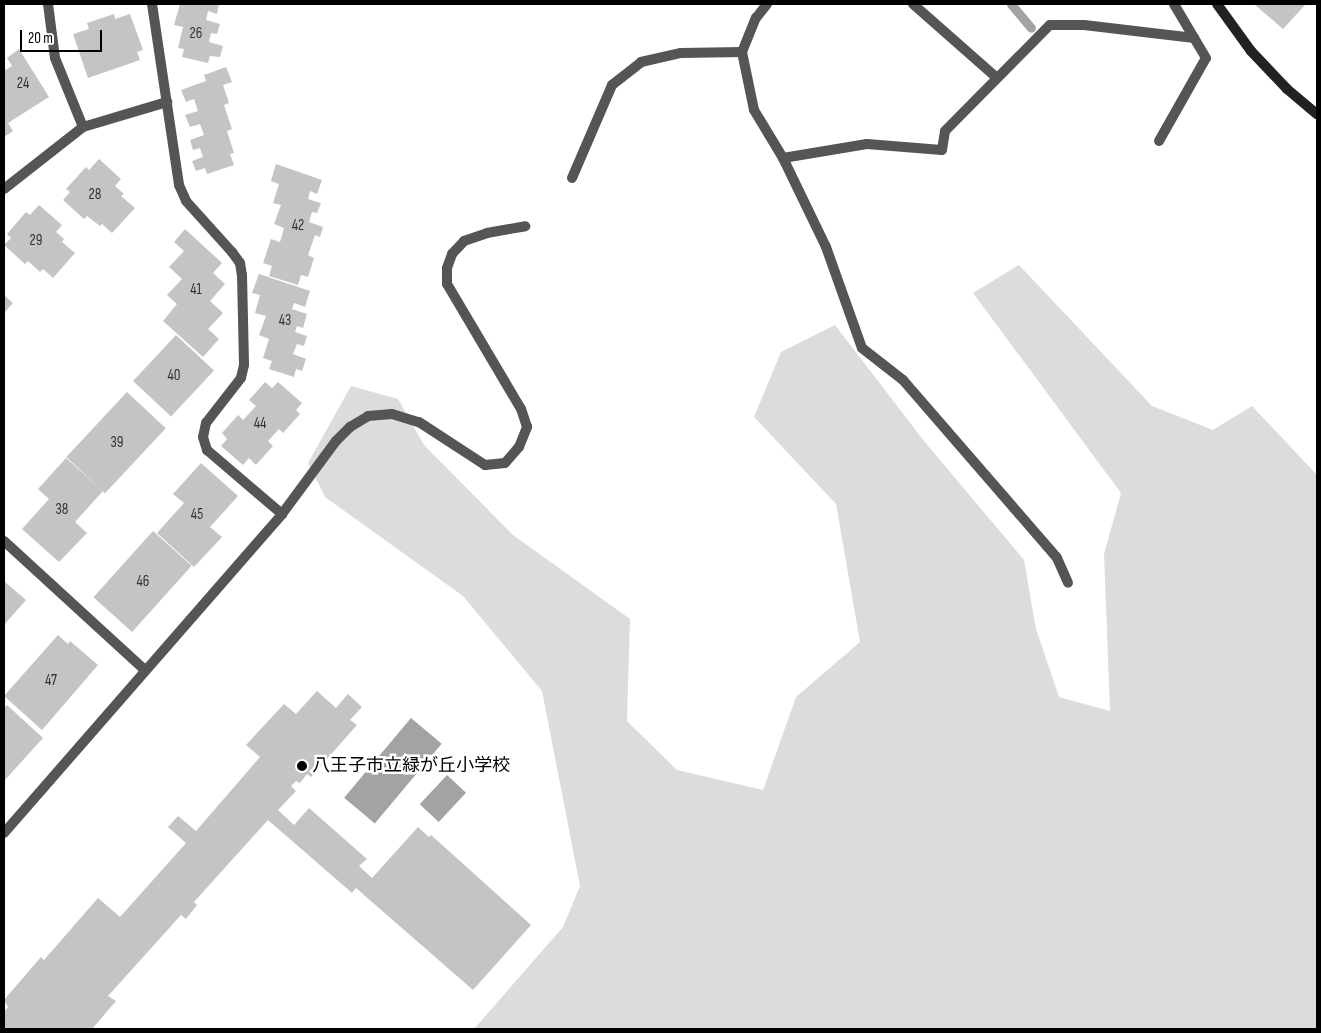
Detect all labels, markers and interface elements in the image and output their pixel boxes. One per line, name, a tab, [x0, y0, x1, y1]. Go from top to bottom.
scale bar	[22, 20, 105, 52]
house number: 26	[190, 25, 202, 43]
text: 20 m	[28, 29, 53, 48]
house number: 24	[17, 75, 29, 93]
house number: 28	[89, 186, 101, 204]
house number: 42	[292, 217, 304, 235]
house number: 29	[30, 232, 42, 250]
house number: 41	[190, 281, 202, 299]
house number: 43	[279, 312, 291, 330]
house number: 40	[168, 367, 180, 385]
house number: 44	[254, 415, 266, 433]
house number: 39	[111, 434, 123, 452]
house number: 38	[56, 501, 68, 519]
house number: 45	[191, 506, 203, 524]
house number: 46	[137, 573, 149, 591]
house number: 47	[45, 672, 57, 690]
place label: 八王子市立緑が丘小学校	[312, 755, 510, 777]
marker: 八王子市立緑が丘小学校	[296, 760, 308, 772]

